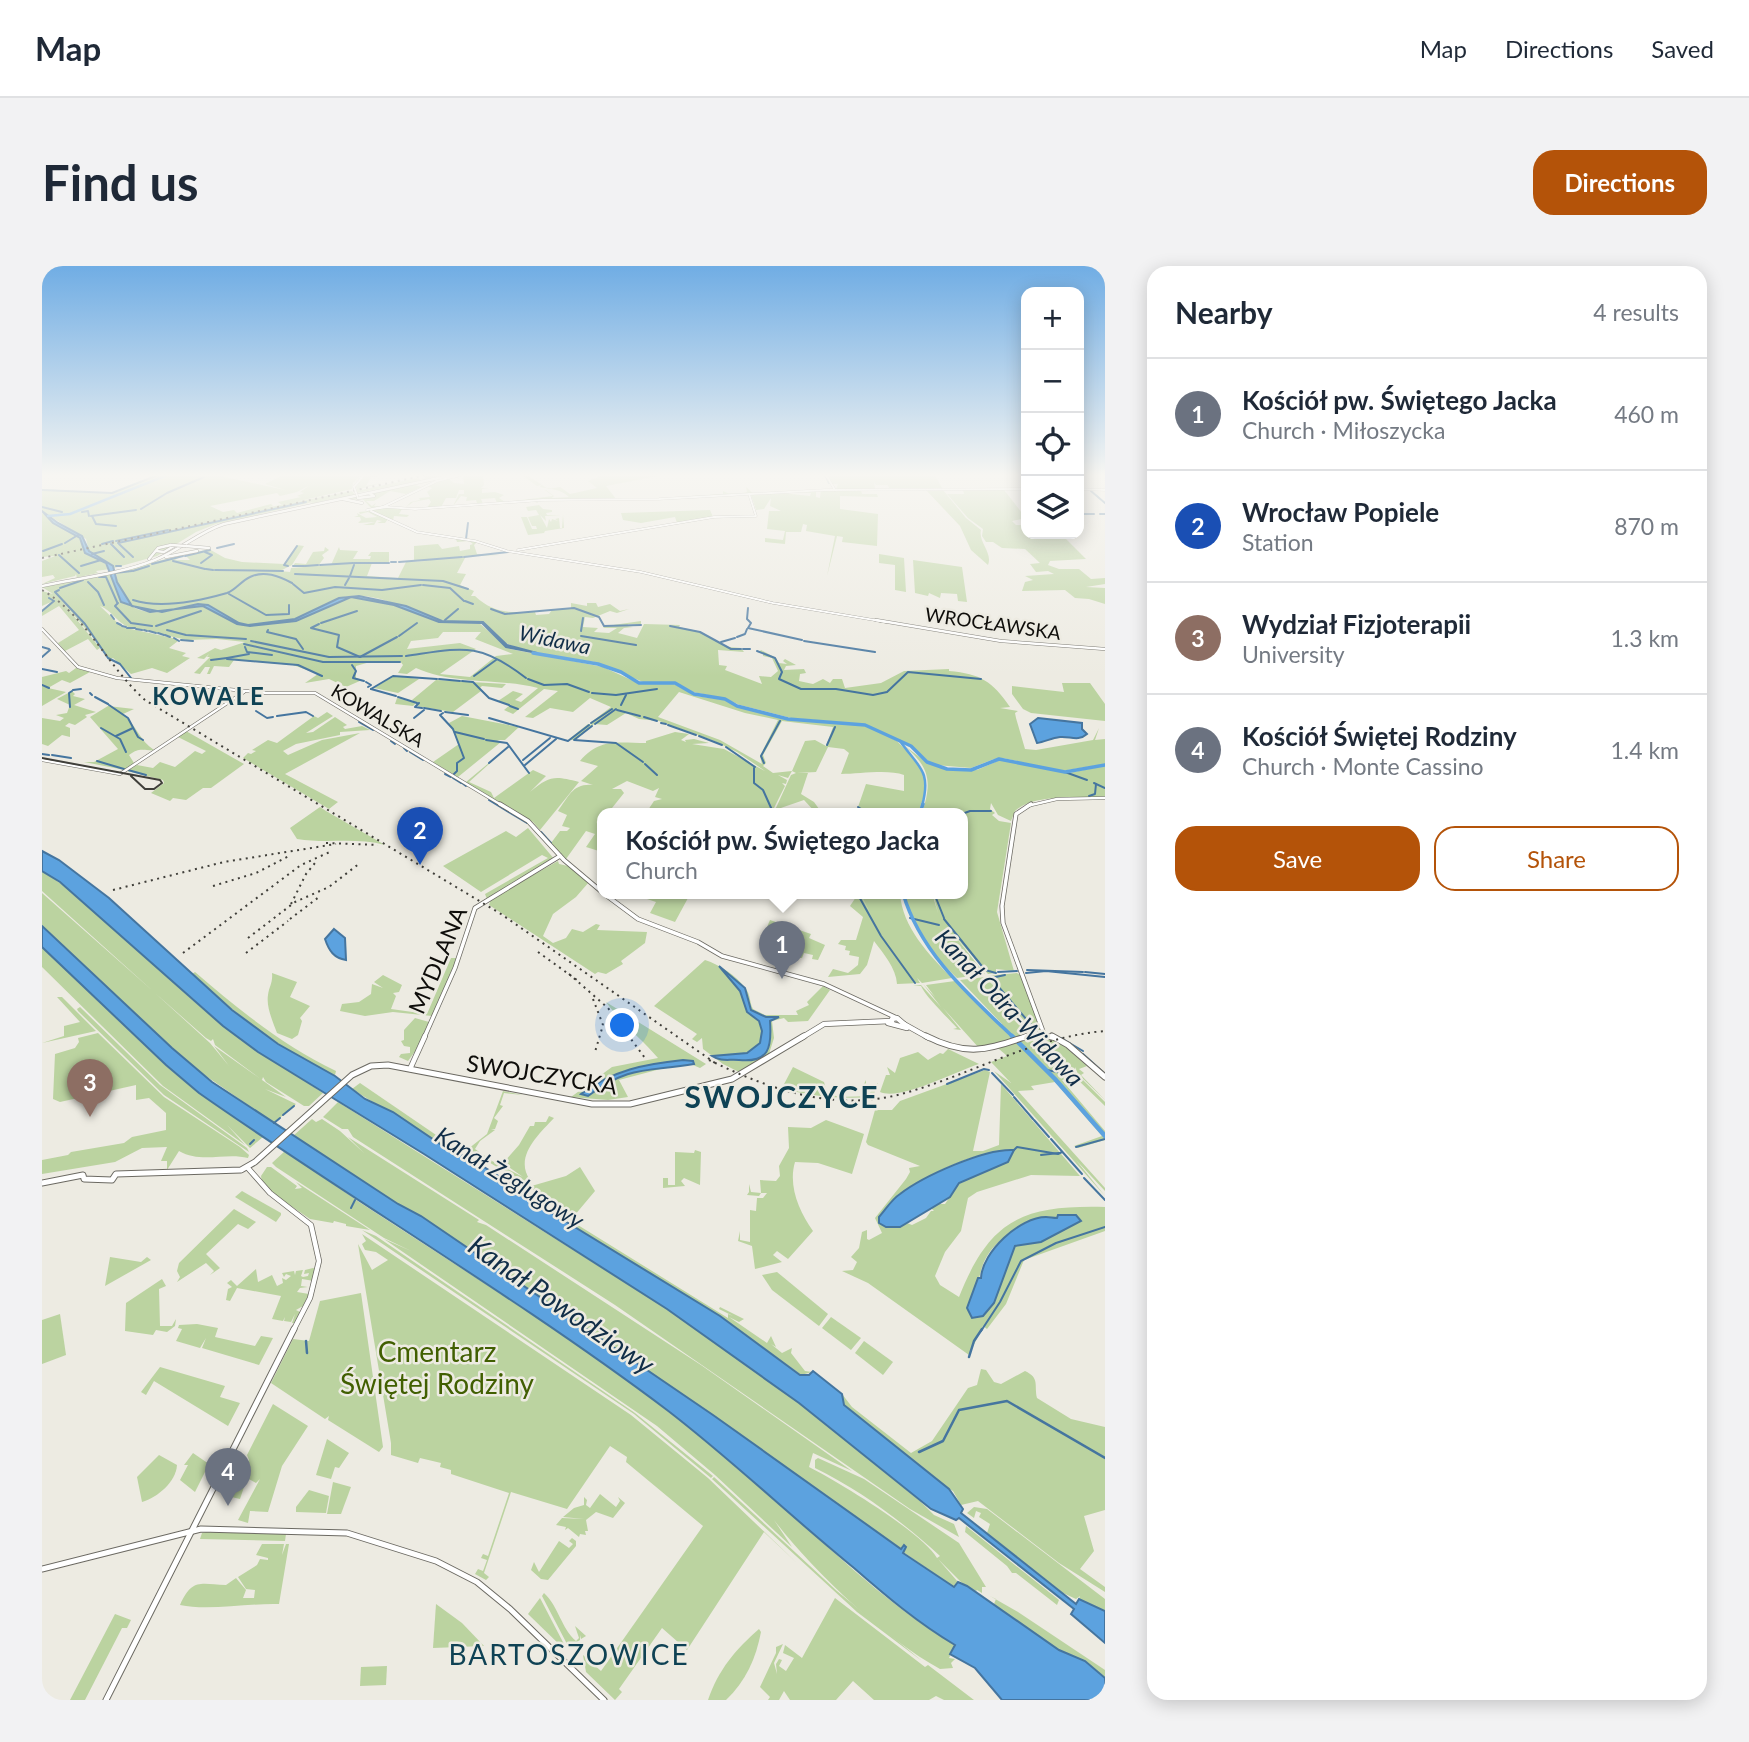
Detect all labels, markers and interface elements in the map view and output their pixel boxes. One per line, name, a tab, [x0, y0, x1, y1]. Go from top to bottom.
text: Map	[35, 28, 101, 68]
text: Map	[1420, 34, 1467, 63]
text: Directions	[1505, 34, 1613, 63]
text: Saved	[1651, 34, 1714, 63]
button: Directions	[1533, 150, 1707, 215]
text: Find us	[42, 153, 199, 211]
map controls	[1021, 287, 1084, 539]
button: +	[1021, 287, 1084, 350]
text: Nearby	[1175, 294, 1273, 330]
text: 4 results	[1593, 298, 1679, 326]
button: −	[1021, 350, 1084, 413]
text: Kościół pw. Świętego Jacka	[1242, 384, 1557, 416]
text: 1	[1191, 400, 1205, 428]
text: 460 m	[1614, 400, 1679, 428]
button: locate	[1021, 413, 1084, 476]
text: Church · Miłoszycka	[1242, 416, 1445, 444]
button: layers	[1021, 476, 1084, 539]
text: Wrocław Popiele	[1242, 496, 1439, 528]
text: 2	[1191, 512, 1205, 540]
text: 870 m	[1614, 512, 1679, 540]
text: Station	[1242, 528, 1314, 556]
street label: WROCŁAWSKA	[924, 602, 1062, 644]
text: Wydział Fizjoterapii	[1242, 608, 1471, 640]
water label: Widawa	[517, 619, 593, 659]
text: 3	[1191, 624, 1205, 652]
text: 1.3 km	[1610, 624, 1679, 652]
text: University	[1242, 640, 1345, 668]
street label: KOWALSKA	[327, 678, 429, 752]
district label: KOWALE	[152, 681, 266, 710]
text: Kościół Świętej Rodziny	[1242, 720, 1517, 752]
text: 4	[1191, 736, 1205, 764]
text: 1.4 km	[1610, 736, 1679, 764]
text: Church · Monte Cassino	[1242, 752, 1484, 780]
pin: 2	[397, 807, 443, 865]
popup	[597, 808, 968, 899]
text: Kościół pw. Świętego Jacka	[625, 824, 940, 856]
button: Save	[1175, 826, 1420, 891]
button: Share	[1434, 826, 1679, 891]
text: Church	[625, 856, 698, 884]
street label: MYDLANA	[402, 902, 472, 1018]
pin: 1	[759, 921, 805, 979]
water label: Kanał Odra-Widawa	[930, 922, 1090, 1092]
your location	[605, 1008, 639, 1042]
street label: SWOJCZYCKA	[465, 1048, 620, 1100]
pin: 3	[67, 1059, 113, 1117]
district label: SWOJCZYCE	[685, 1078, 879, 1114]
water label: Kanał Żeglugowy	[430, 1120, 590, 1235]
water label: Kanał Powodziowy	[463, 1227, 662, 1381]
park label: Cmentarz Świętej Rodziny	[340, 1334, 535, 1400]
pin: 4	[205, 1448, 251, 1506]
district label: BARTOSZOWICE	[448, 1637, 690, 1671]

